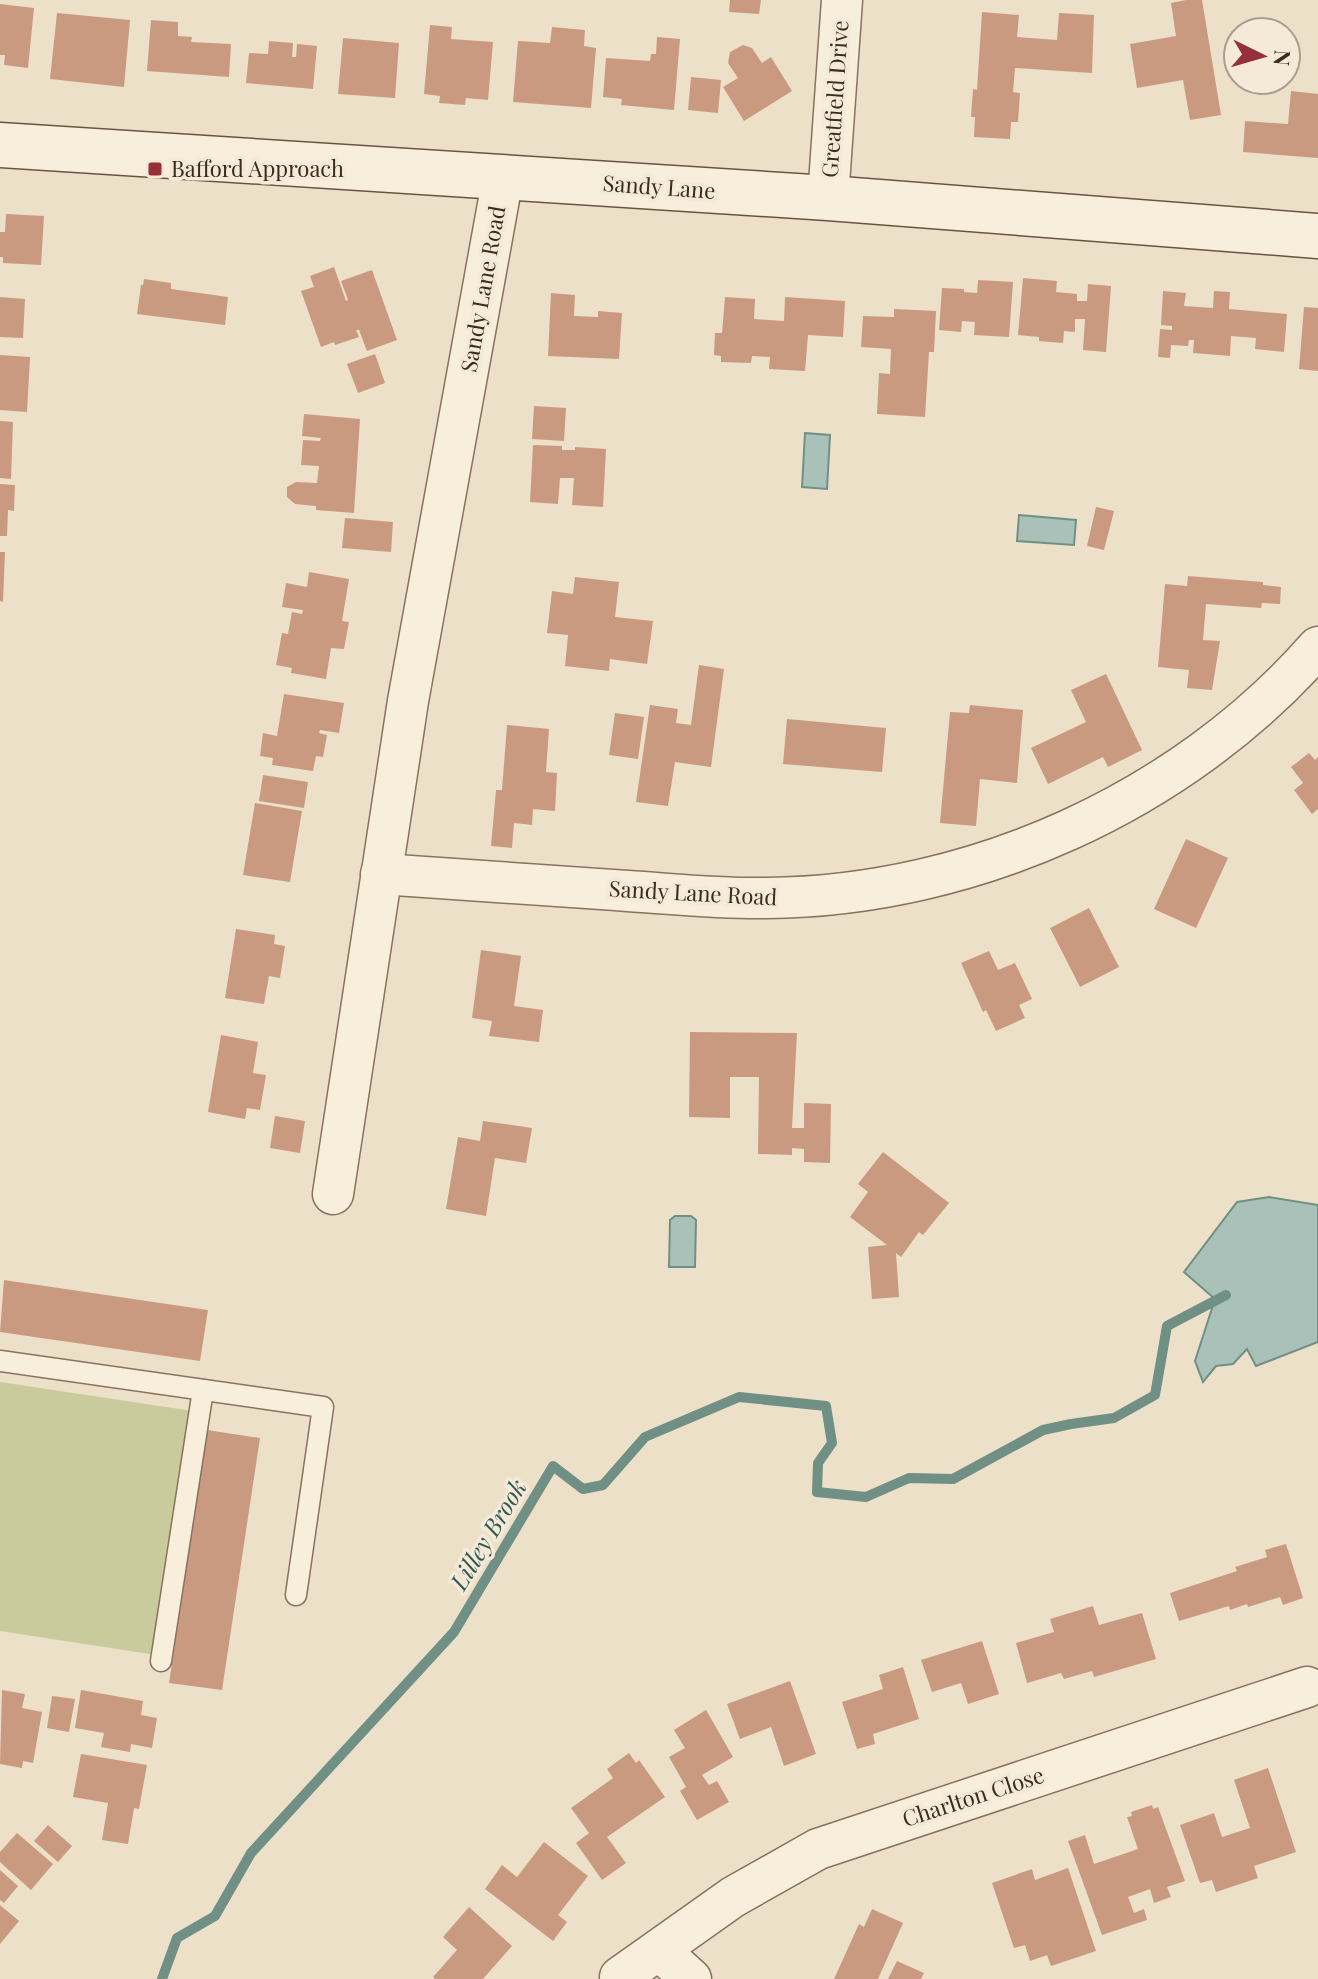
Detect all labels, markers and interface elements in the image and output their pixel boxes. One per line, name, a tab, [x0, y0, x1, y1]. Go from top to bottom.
north arrow	[1222, 16, 1302, 96]
street label: Greatfield Drive	[814, 19, 854, 179]
text: N	[1267, 49, 1299, 67]
place label: Bafford Approach	[171, 153, 344, 183]
marker: Bafford Approach	[146, 160, 164, 178]
street label: Sandy Lane	[602, 167, 716, 205]
street label: Sandy Lane Road	[453, 203, 511, 374]
street label: Sandy Lane Road	[608, 873, 778, 911]
water label: Lilley Brook	[441, 1473, 533, 1596]
street label: Charlton Close	[898, 1759, 1047, 1833]

